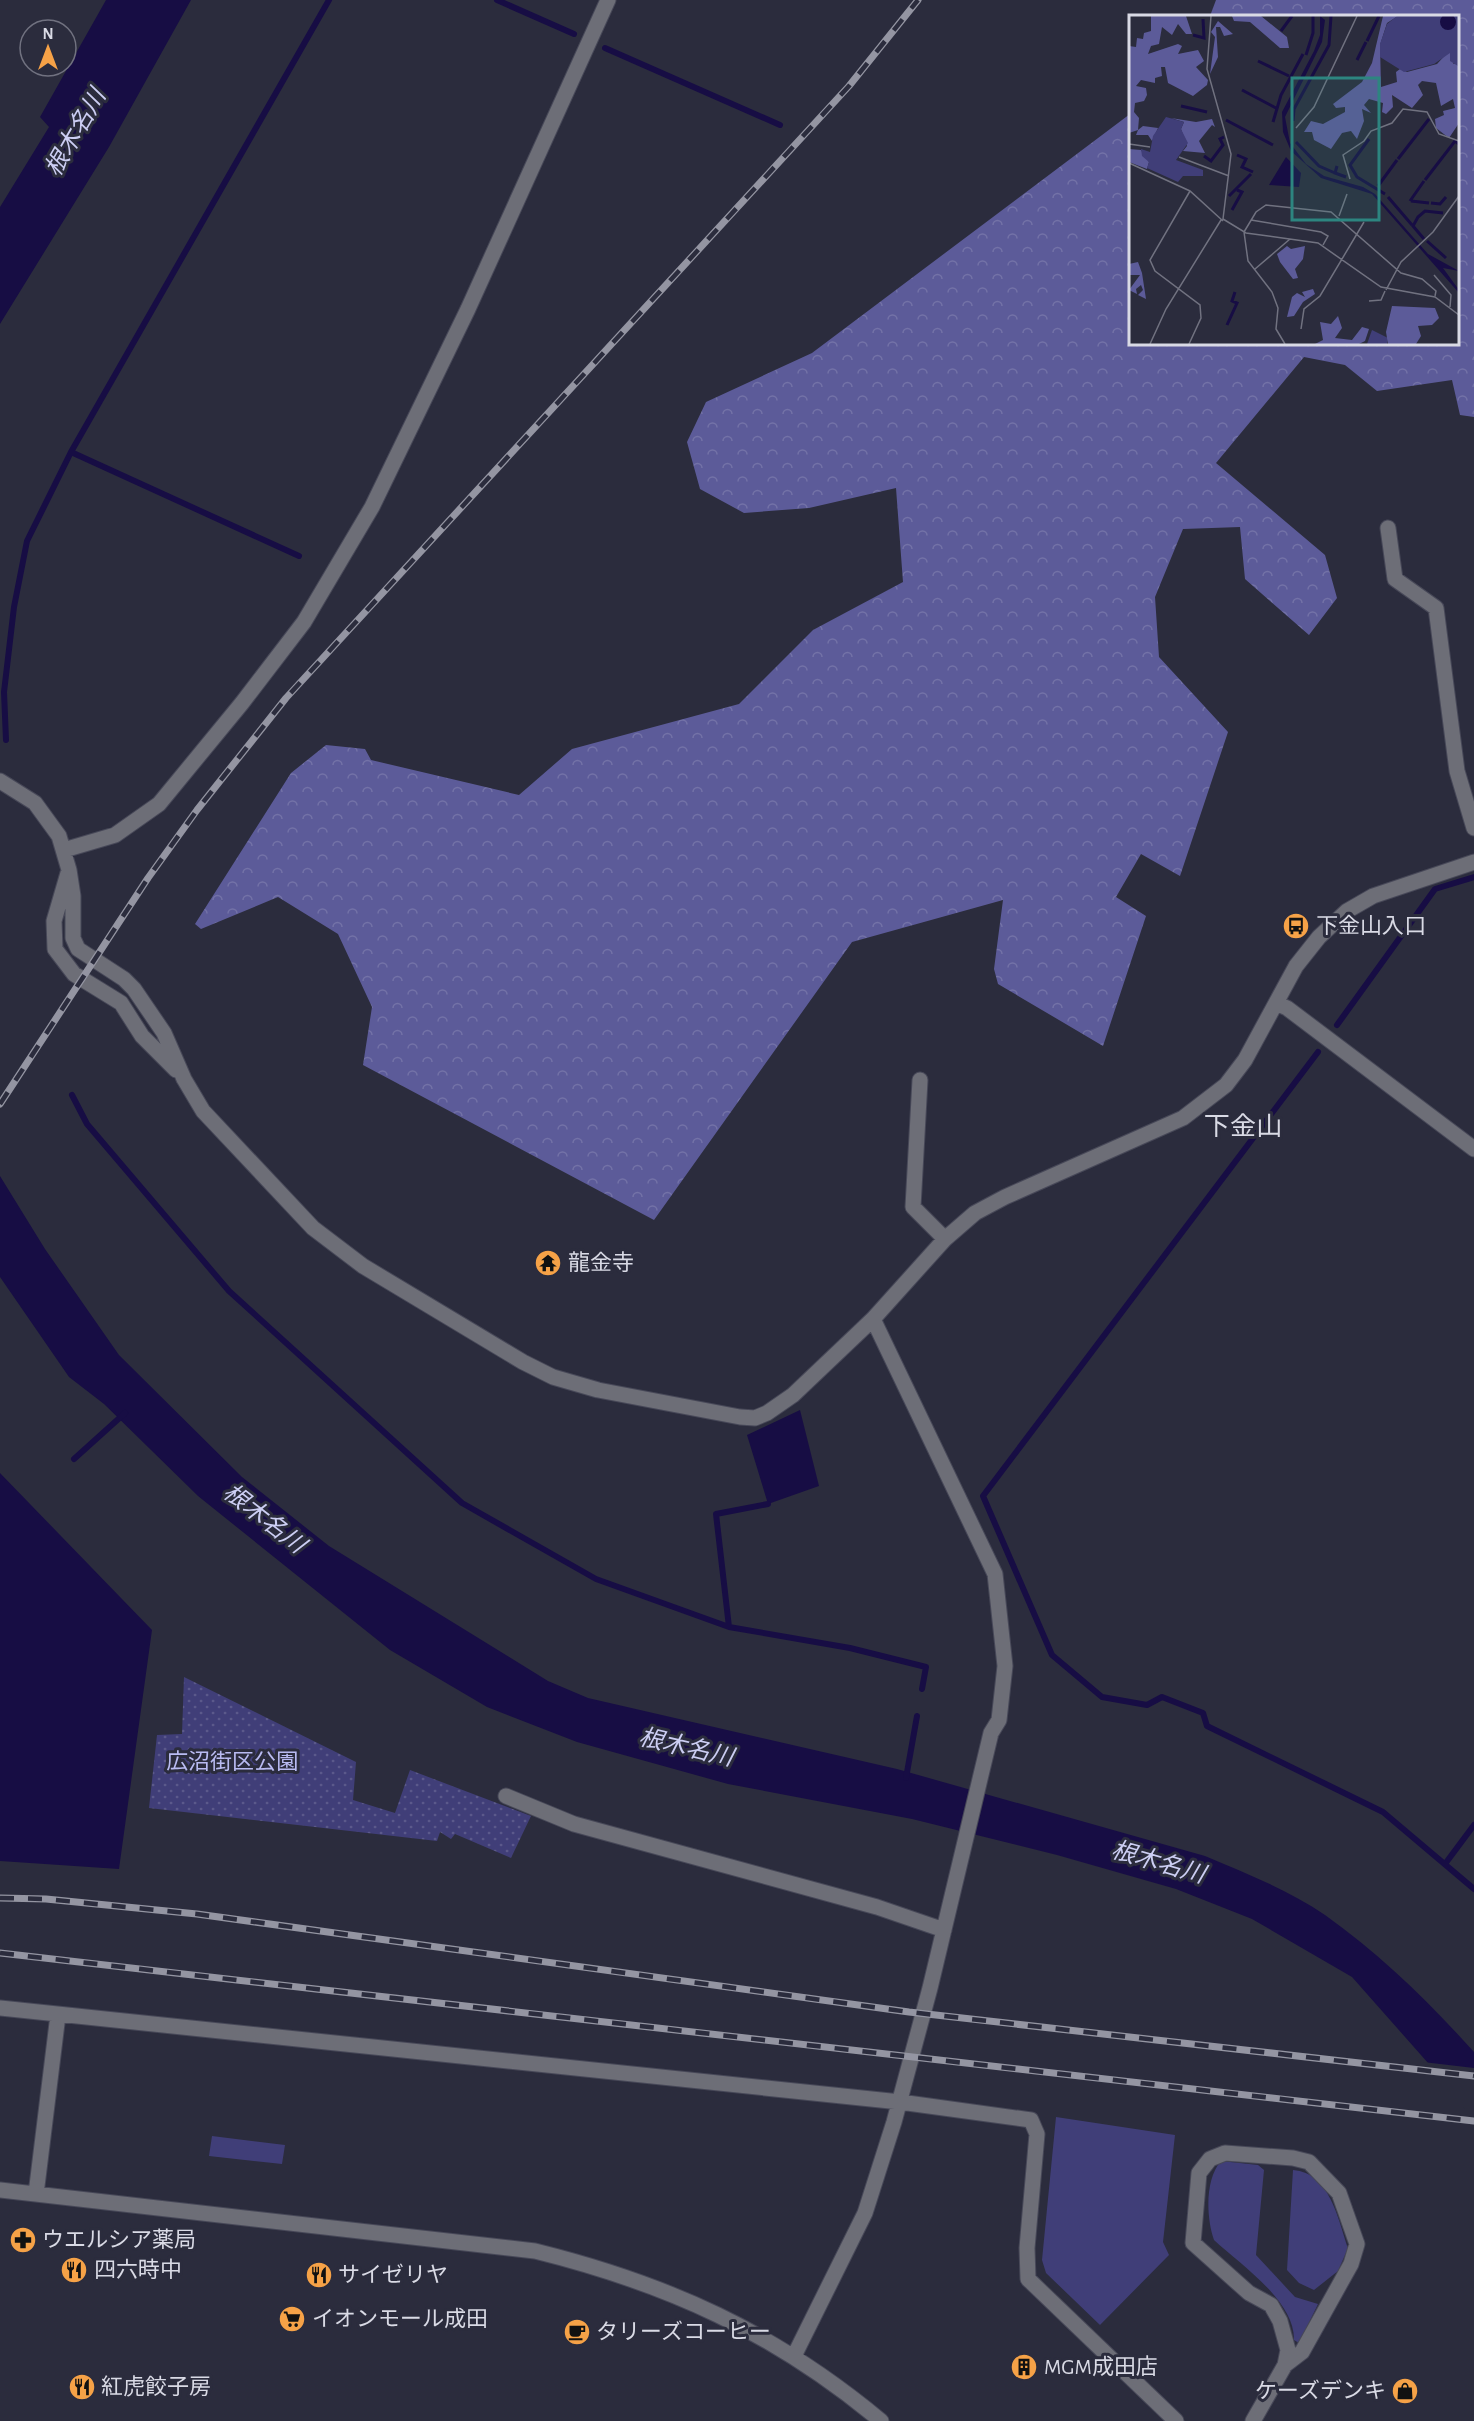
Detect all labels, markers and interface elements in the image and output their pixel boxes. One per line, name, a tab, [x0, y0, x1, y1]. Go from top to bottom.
inset map	[1129, 15, 1459, 345]
north arrow	[18, 18, 78, 78]
text: N	[42, 26, 54, 42]
water label: 根木名川	[40, 82, 112, 181]
bus stop icon: 下金山入口	[1281, 911, 1311, 941]
place label: 下金山入口	[1316, 914, 1426, 937]
district label: 下金山	[1204, 1113, 1282, 1140]
temple icon: 龍金寺	[533, 1248, 563, 1278]
place label: 龍金寺	[568, 1251, 634, 1274]
water label: 根木名川	[219, 1478, 313, 1560]
water label: 根木名川	[637, 1724, 739, 1771]
park label: 広沼街区公園	[166, 1750, 298, 1773]
water label: 根木名川	[1109, 1836, 1211, 1889]
pharmacy icon: ウエルシア薬局	[8, 2225, 38, 2255]
place label: ウエルシア薬局	[42, 2228, 196, 2251]
restaurant icon: 四六時中	[59, 2255, 89, 2285]
place label: 四六時中	[94, 2258, 182, 2281]
restaurant icon: サイゼリヤ	[304, 2260, 334, 2290]
place label: サイゼリヤ	[338, 2263, 448, 2286]
supermarket icon: イオンモール成田	[277, 2304, 307, 2334]
place label: イオンモール成田	[312, 2307, 488, 2330]
cafe icon: タリーズコーヒー	[562, 2317, 592, 2347]
place label: タリーズコーヒー	[596, 2320, 771, 2343]
building icon: MGM成田店	[1009, 2352, 1039, 2382]
place label: MGM成田店	[1044, 2355, 1158, 2378]
restaurant icon: 紅虎餃子房	[67, 2372, 97, 2402]
place label: 紅虎餃子房	[101, 2375, 211, 2398]
shop icon: ケーズデンキ	[1390, 2376, 1420, 2406]
place label: ケーズデンキ	[1255, 2379, 1386, 2402]

